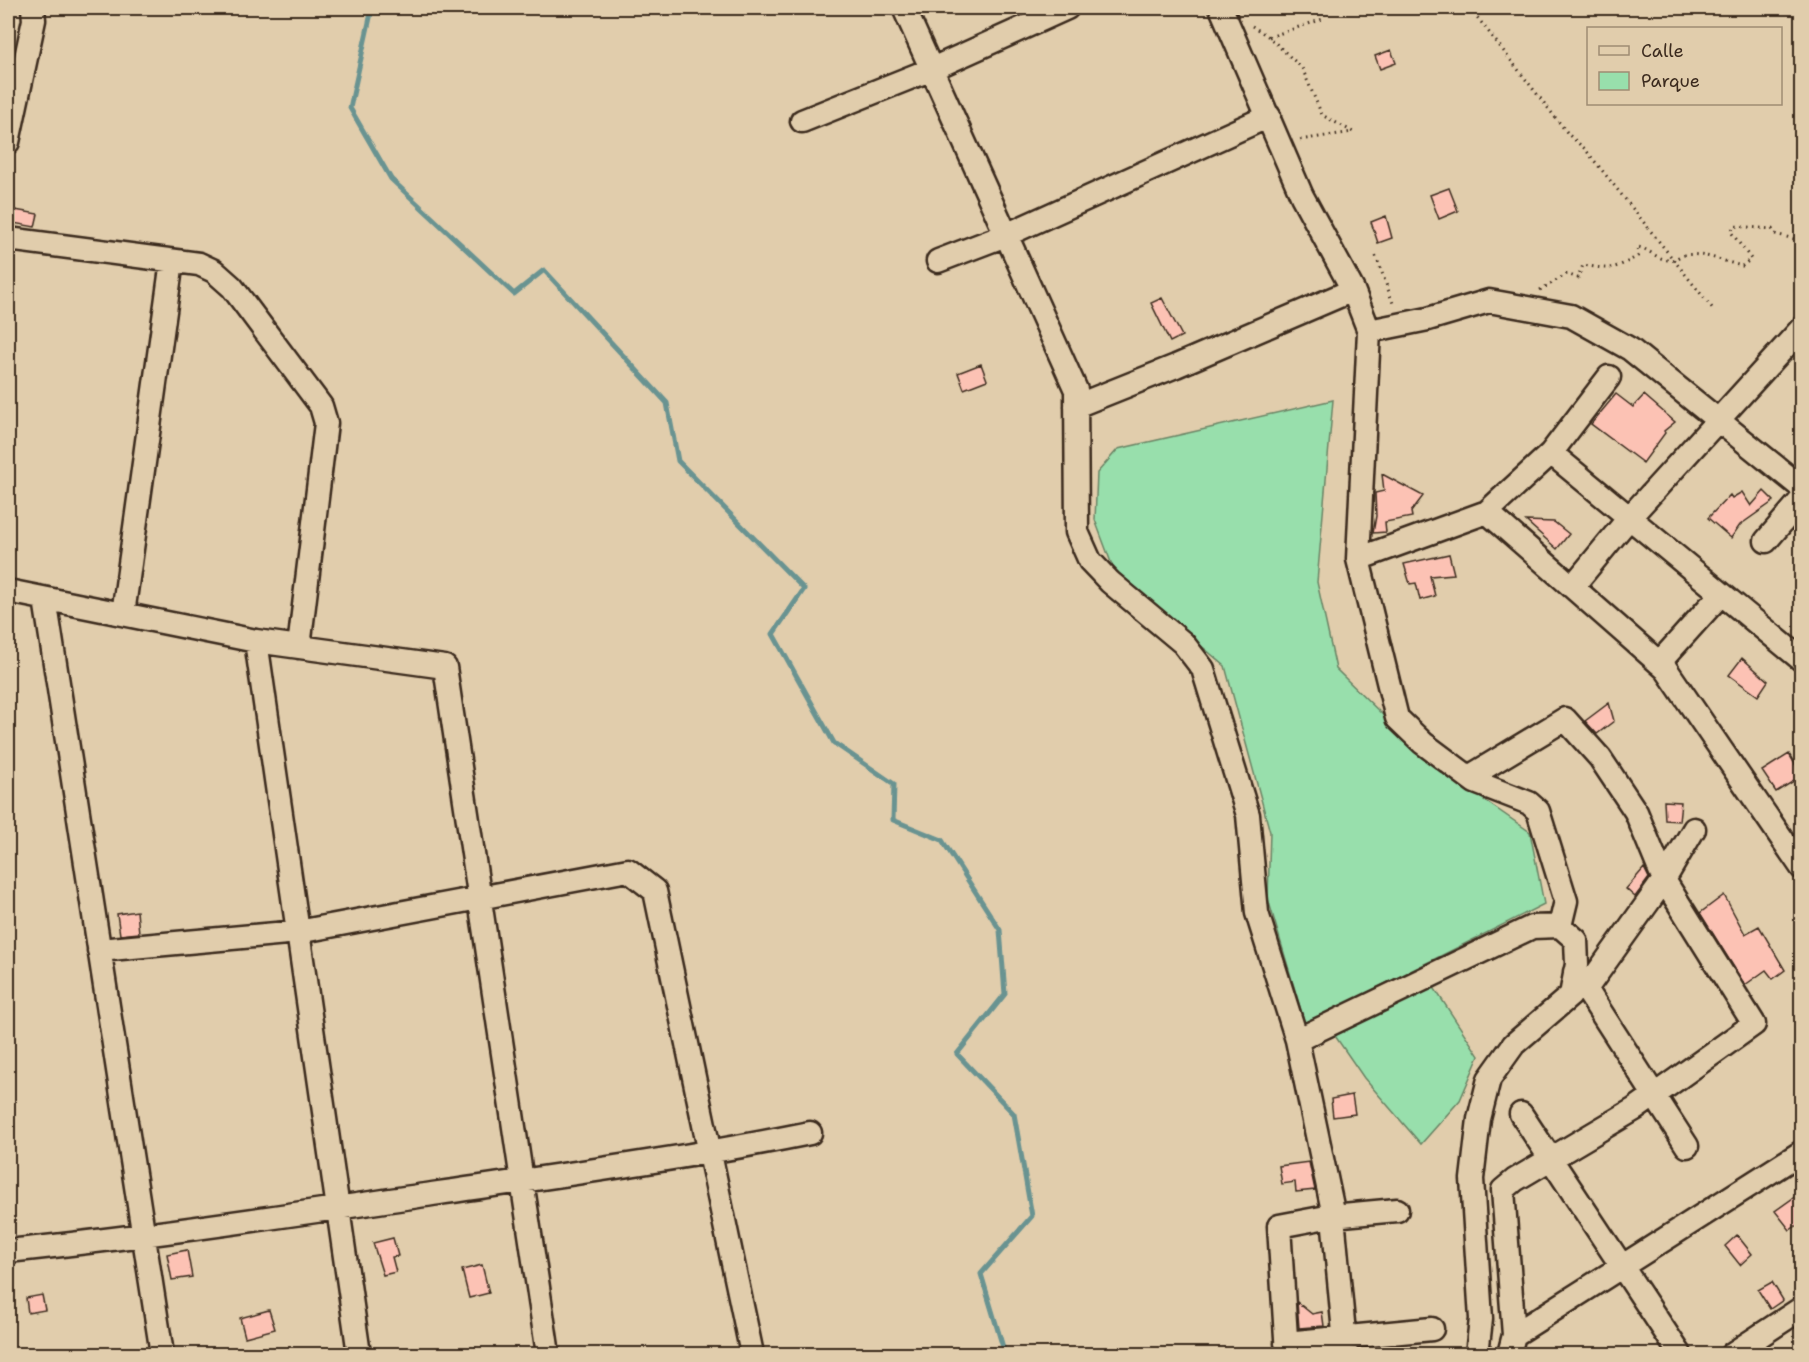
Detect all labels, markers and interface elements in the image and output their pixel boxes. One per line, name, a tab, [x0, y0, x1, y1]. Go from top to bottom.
legend	[1587, 27, 1782, 105]
text: Calle	[1641, 39, 1684, 63]
text: Parque	[1641, 69, 1700, 93]

